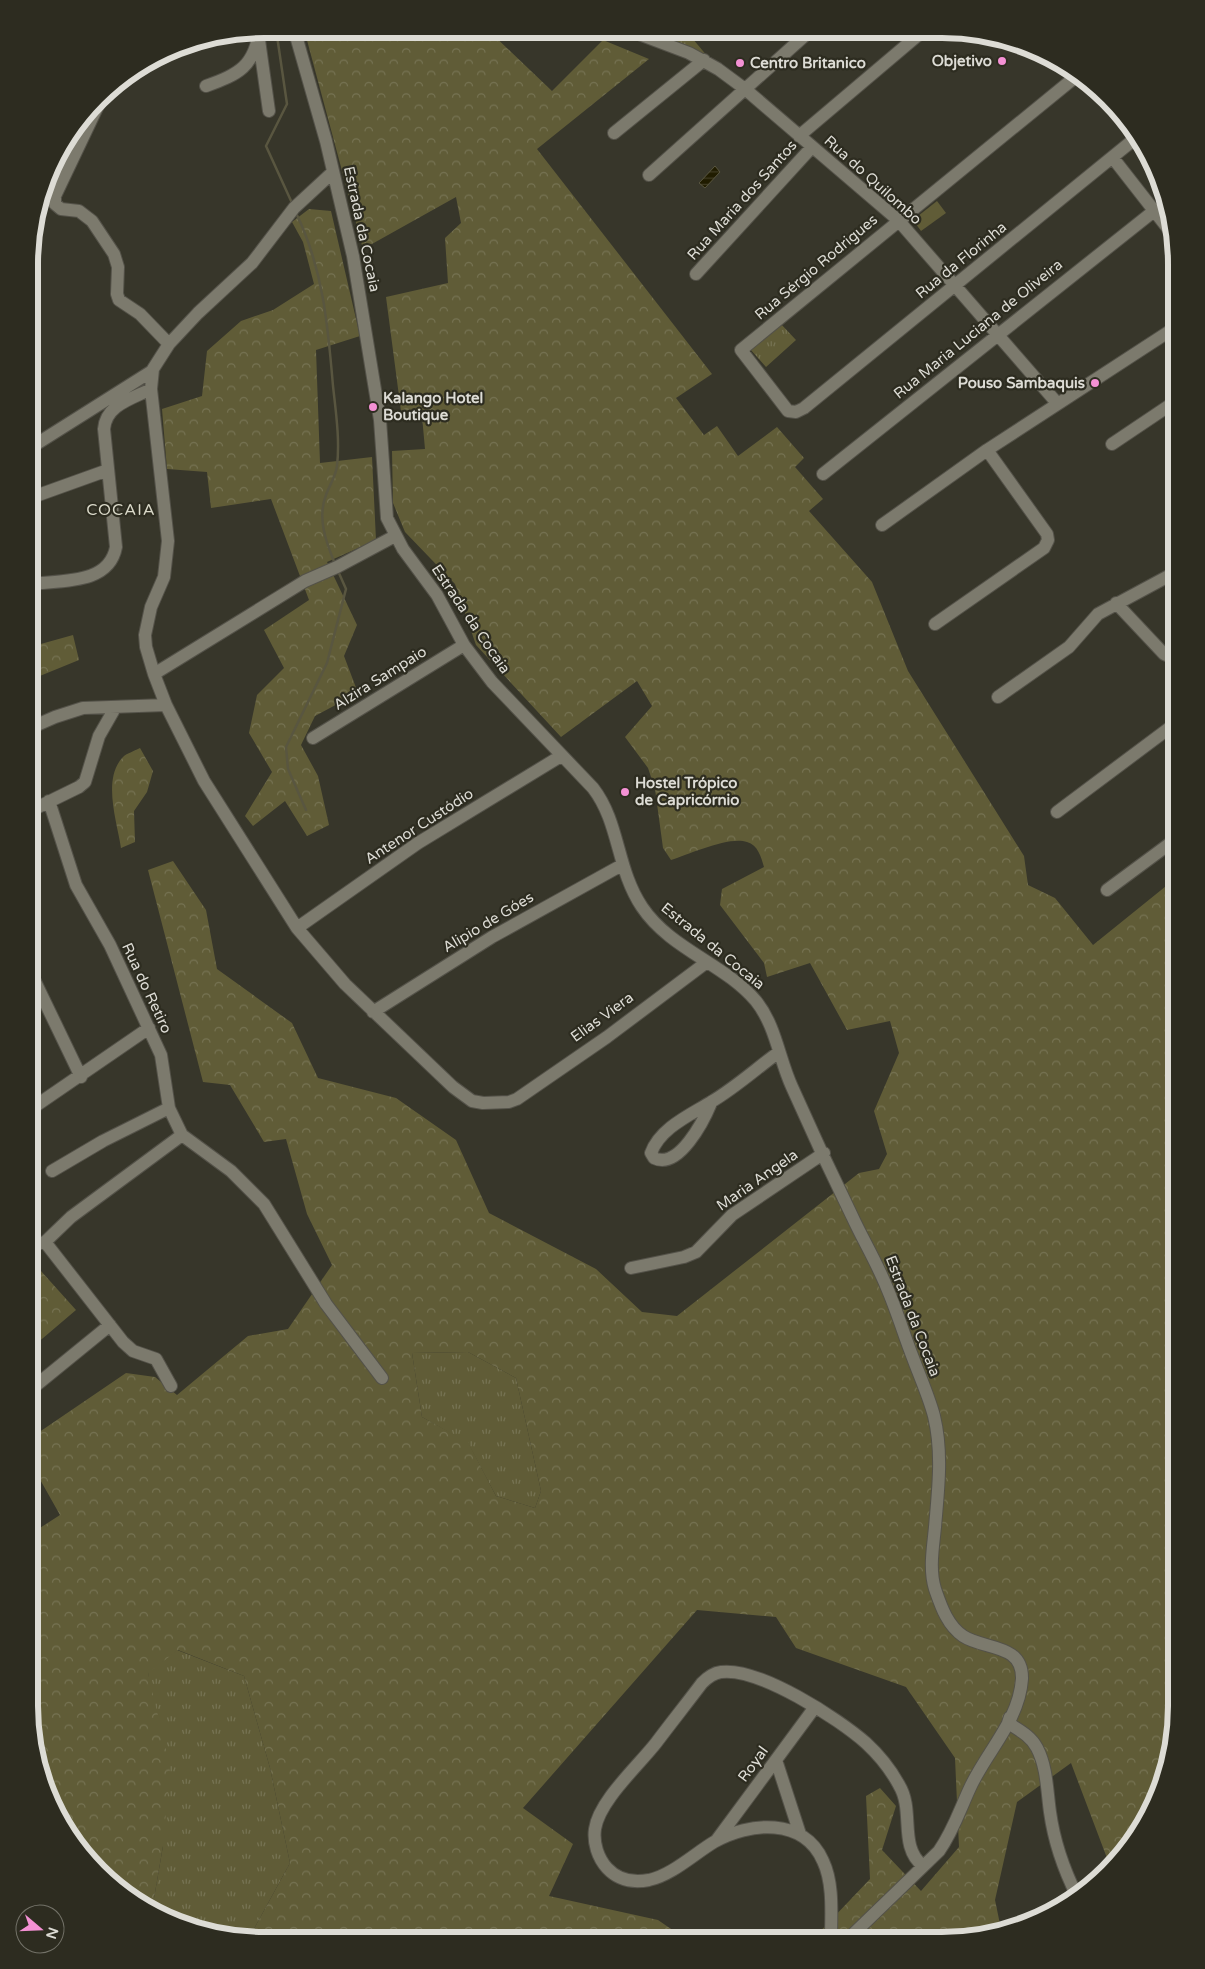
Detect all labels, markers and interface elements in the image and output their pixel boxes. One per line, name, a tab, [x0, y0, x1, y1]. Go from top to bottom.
place label: Objetivo	[932, 52, 992, 71]
place label: Centro Britanico	[750, 54, 866, 72]
marker: Objetivo	[996, 55, 1008, 67]
marker: Centro Britanico	[734, 57, 746, 69]
street label: Rua do Quilombo	[821, 132, 925, 228]
street label: Rua Maria dos Santos	[683, 136, 801, 264]
street label: Estrada da Cocaia	[340, 165, 384, 293]
street label: Rua Sérgio Rodrigues	[751, 210, 881, 324]
street label: Rua da Florinha	[912, 218, 1010, 302]
street label: Rua Maria Luciana de Oliveira	[890, 255, 1066, 403]
place label: Pouso Sambaquis	[958, 374, 1085, 393]
marker: Pouso Sambaquis	[1089, 377, 1101, 389]
place label: Kalango Hotel Boutique	[383, 389, 483, 425]
marker: Kalango Hotel Boutique	[367, 401, 379, 413]
district label: COCAIA	[86, 500, 156, 520]
street label: Estrada da Cocaia	[428, 561, 514, 677]
street label: Alzira Sampaio	[330, 642, 430, 714]
place label: Hostel Trópico de Capricórnio	[635, 774, 739, 810]
street label: Antenor Custódio	[361, 784, 477, 868]
marker: Hostel Trópico de Capricórnio	[619, 786, 631, 798]
street label: Alipio de Góes	[439, 888, 537, 956]
street label: Estrada da Cocaia	[658, 899, 768, 993]
street label: Rua do Retiro	[118, 940, 176, 1036]
street label: Elias Viera	[567, 988, 637, 1046]
street label: Maria Angela	[713, 1145, 801, 1215]
street label: Estrada da Cocaia	[882, 1253, 944, 1379]
street label: Royal	[734, 1743, 772, 1785]
north arrow	[15, 1904, 65, 1954]
text: N	[42, 1925, 62, 1941]

